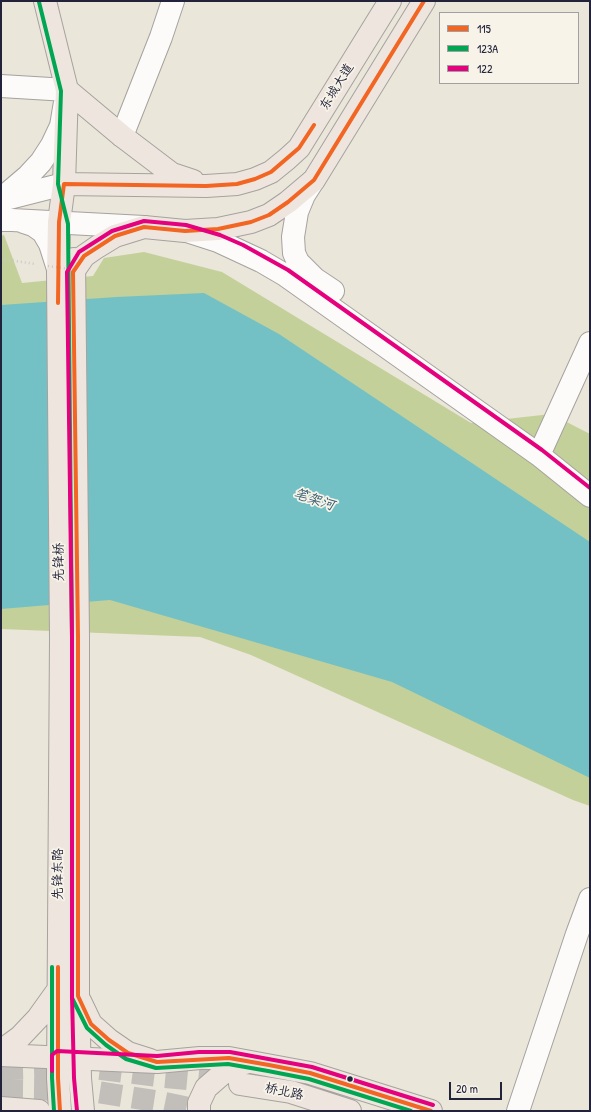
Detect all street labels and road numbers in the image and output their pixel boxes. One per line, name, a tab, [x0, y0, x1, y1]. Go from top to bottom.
street label: 东城大道	[317, 61, 357, 113]
street label: 先锋桥	[52, 543, 68, 581]
street label: 先锋东路	[51, 848, 67, 900]
street label: 桥北路	[263, 1080, 305, 1104]

